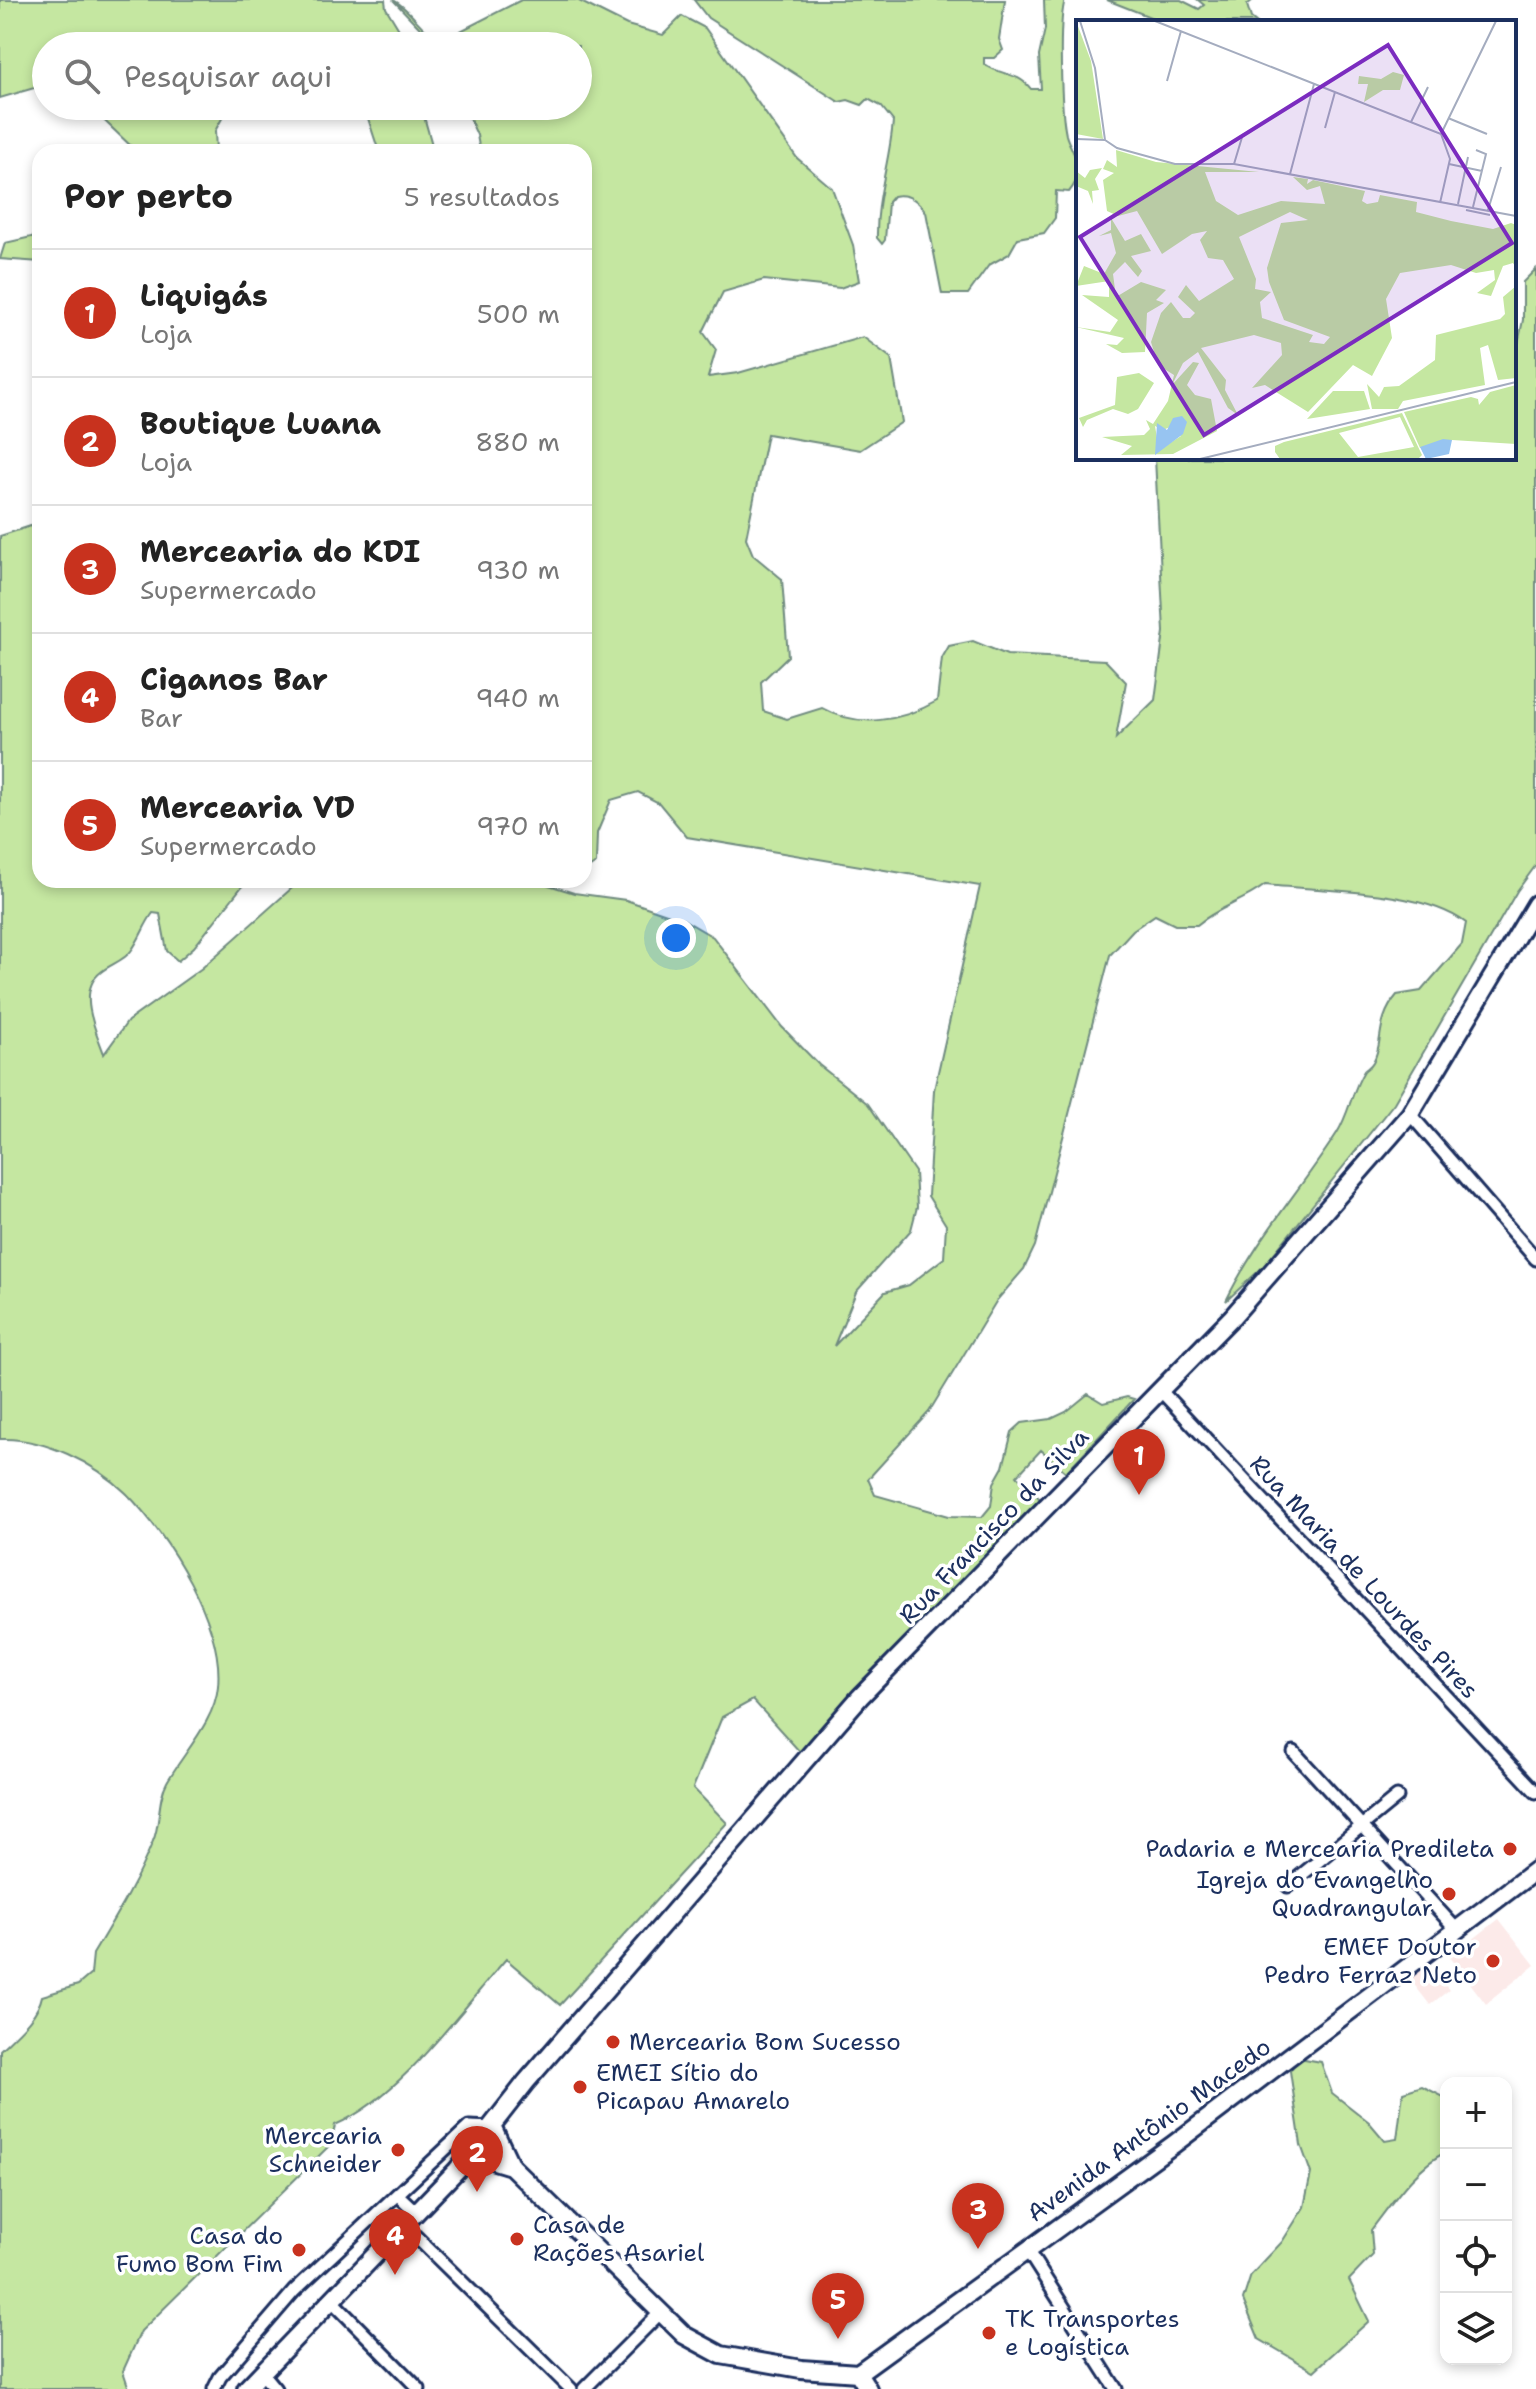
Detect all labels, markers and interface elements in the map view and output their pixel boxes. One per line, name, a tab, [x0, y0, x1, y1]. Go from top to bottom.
inset map	[1076, 20, 1516, 460]
search box	[32, 32, 592, 120]
icon: search	[60, 54, 104, 98]
text: Pesquisar aqui	[124, 56, 333, 97]
text: Por perto	[64, 173, 233, 219]
text: 5 resultados	[404, 179, 560, 214]
text: Liquigás	[140, 275, 268, 316]
text: 1	[84, 296, 96, 331]
text: 500 m	[477, 296, 560, 331]
text: Loja	[140, 316, 192, 351]
text: Boutique Luana	[140, 403, 381, 444]
text: 2	[81, 424, 99, 459]
text: 880 m	[475, 424, 560, 459]
text: Loja	[140, 444, 192, 479]
text: Mercearia do KDI	[140, 531, 420, 572]
text: 3	[81, 552, 99, 587]
text: 930 m	[476, 552, 560, 587]
text: Supermercado	[140, 572, 317, 607]
text: Ciganos Bar	[140, 659, 328, 700]
text: 4	[81, 680, 99, 715]
text: 940 m	[475, 680, 560, 715]
text: Bar	[140, 700, 183, 735]
text: Mercearia VD	[140, 787, 355, 828]
text: 5	[82, 808, 98, 843]
text: 970 m	[476, 808, 560, 843]
text: Supermercado	[140, 828, 317, 863]
your location	[656, 918, 696, 958]
street label: Rua Francisco da Silva	[892, 1421, 1096, 1631]
pin: 1	[1113, 1429, 1165, 1495]
street label: Rua Maria de Lourdes Pires	[1243, 1448, 1485, 1706]
place label: Padaria e Mercearia Predileta	[1146, 1833, 1494, 1865]
marker: Padaria e Mercearia Predileta	[1501, 1840, 1519, 1858]
place label: Igreja do Evangelho Quadrangular	[1196, 1864, 1433, 1924]
marker: Igreja do Evangelho Quadrangular	[1440, 1885, 1458, 1903]
place label: EMEF Doutor Pedro Ferraz Neto	[1264, 1931, 1477, 1991]
marker: EMEF Doutor Pedro Ferraz Neto	[1484, 1952, 1502, 1970]
place label: Mercearia Bom Sucesso	[629, 2026, 901, 2058]
street label: Avenida Antônio Macedo	[1021, 2031, 1277, 2229]
marker: Mercearia Bom Sucesso	[604, 2033, 622, 2051]
place label: EMEI Sítio do Picapau Amarelo	[596, 2057, 790, 2117]
map controls	[1440, 2077, 1512, 2365]
button: +	[1440, 2077, 1512, 2149]
marker: EMEI Sítio do Picapau Amarelo	[571, 2078, 589, 2096]
place label: Mercearia Schneider	[265, 2120, 382, 2180]
pin: 2	[451, 2126, 503, 2192]
marker: Mercearia Schneider	[389, 2141, 407, 2159]
button: −	[1440, 2149, 1512, 2221]
pin: 3	[952, 2183, 1004, 2249]
pin: 4	[369, 2209, 421, 2275]
place label: Casa de Rações Asariel	[533, 2209, 705, 2269]
place label: Casa do Fumo Bom Fim	[116, 2220, 283, 2280]
button: locate	[1440, 2221, 1512, 2293]
marker: Casa de Rações Asariel	[508, 2230, 526, 2248]
marker: Casa do Fumo Bom Fim	[290, 2241, 308, 2259]
pin: 5	[812, 2273, 864, 2339]
button: layers	[1440, 2293, 1512, 2365]
place label: TK Transportes e Logística	[1005, 2303, 1180, 2363]
marker: TK Transportes e Logística	[980, 2324, 998, 2342]

